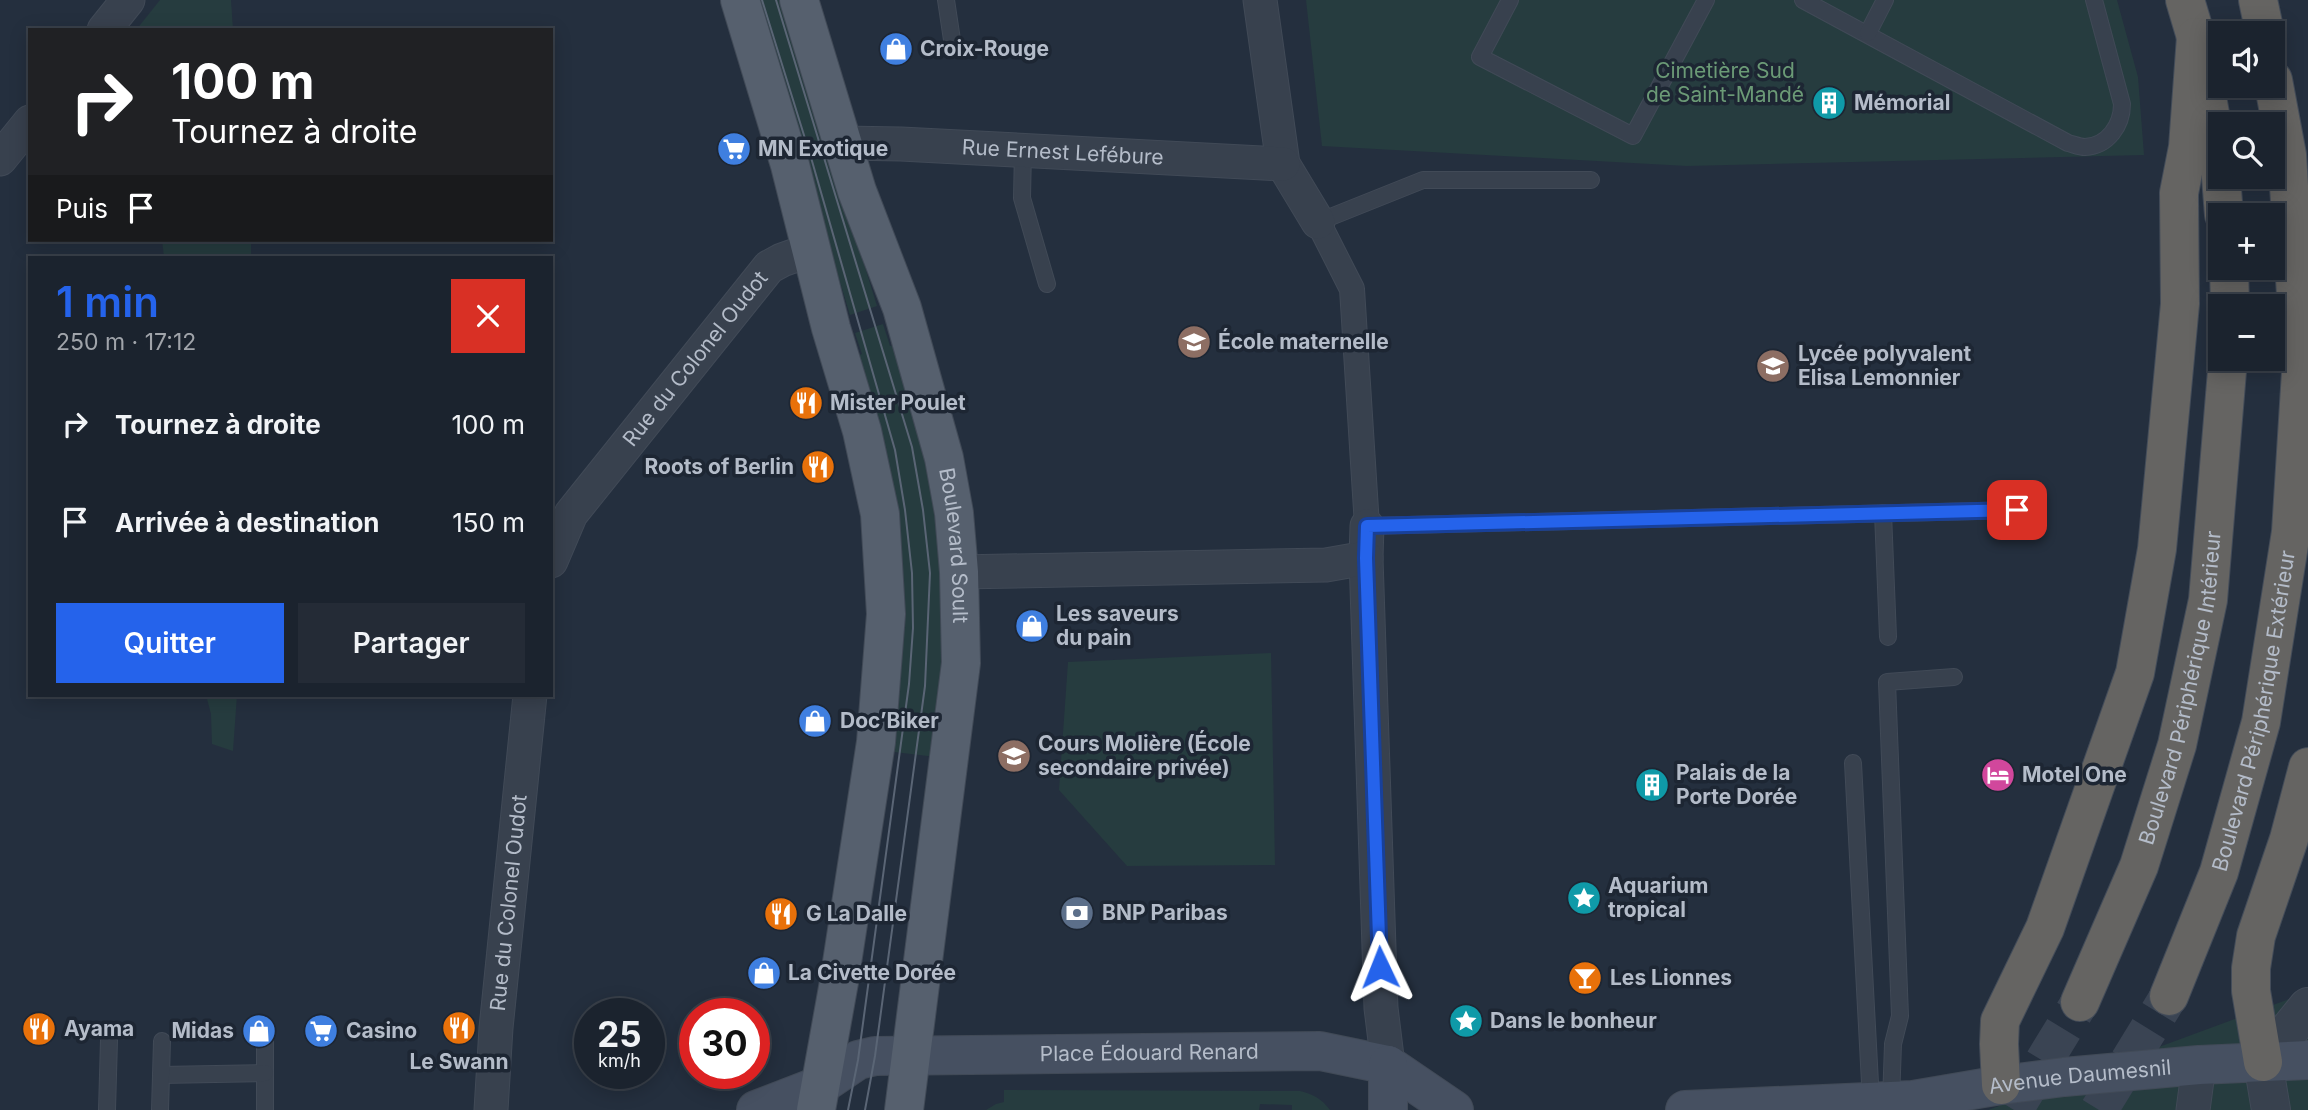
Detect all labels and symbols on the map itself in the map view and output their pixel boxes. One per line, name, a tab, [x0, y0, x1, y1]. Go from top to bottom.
shop icon: Croix-Rouge	[877, 30, 915, 68]
place label: Croix-Rouge	[920, 36, 1049, 61]
park label: Cimetière Sud de Saint-Mandé	[1646, 58, 1804, 107]
building icon: Mémorial	[1810, 84, 1848, 122]
place label: Mémorial	[1854, 90, 1950, 115]
supermarket icon: MN Exotique	[715, 130, 753, 168]
street label: Rue Ernest Lefébure	[961, 134, 1164, 170]
place label: MN Exotique	[758, 136, 888, 161]
street label: Rue du Colonel Oudot	[617, 266, 773, 451]
school or university icon: École maternelle	[1175, 323, 1213, 361]
place label: École maternelle	[1218, 328, 1389, 354]
place label: Lycée polyvalent Elisa Lemonnier	[1798, 341, 1972, 390]
school or university icon: Lycée polyvalent Elisa Lemonnier	[1754, 347, 1792, 385]
restaurant icon: Mister Poulet	[787, 384, 825, 422]
place label: Mister Poulet	[830, 390, 966, 415]
restaurant icon: Roots of Berlin	[799, 448, 837, 486]
place label: Roots of Berlin	[644, 454, 794, 479]
street label: Boulevard Soult	[934, 466, 973, 624]
pin	[1987, 480, 2047, 540]
street label: Boulevard Périphérique Intérieur	[2133, 530, 2226, 848]
street label: Boulevard Périphérique Extérieur	[2207, 548, 2300, 874]
place label: Les saveurs du pain	[1056, 601, 1179, 650]
shop icon: Les saveurs du pain	[1013, 607, 1051, 645]
shop icon: Doc’Biker	[796, 702, 834, 740]
place label: Doc’Biker	[840, 708, 939, 733]
place label: Cours Molière (École secondaire privée)	[1038, 730, 1251, 780]
school or university icon: Cours Molière (École secondaire privée)	[995, 737, 1033, 775]
hotel icon: Motel One	[1979, 756, 2017, 794]
place label: Palais de la Porte Dorée	[1676, 760, 1797, 809]
place label: Motel One	[2022, 762, 2127, 787]
building icon: Palais de la Porte Dorée	[1633, 766, 1671, 804]
street label: Rue du Colonel Oudot	[485, 793, 532, 1012]
place label: Aquarium tropical	[1608, 873, 1708, 922]
place icon: Aquarium tropical	[1565, 879, 1603, 917]
bank icon: BNP Paribas	[1058, 894, 1096, 932]
restaurant icon: G La Dalle	[762, 895, 800, 933]
place label: BNP Paribas	[1102, 900, 1228, 925]
place label: G La Dalle	[806, 901, 907, 926]
position arrow	[1343, 930, 1417, 1004]
shop icon: La Civette Dorée	[745, 954, 783, 992]
bar icon: Les Lionnes	[1566, 959, 1604, 997]
place label: La Civette Dorée	[788, 960, 956, 985]
place label: Les Lionnes	[1610, 965, 1732, 990]
speed limit sign: 30	[679, 998, 770, 1089]
place icon: Dans le bonheur	[1447, 1002, 1485, 1040]
place label: Dans le bonheur	[1490, 1008, 1657, 1033]
restaurant icon: Le Swann	[440, 1009, 478, 1047]
restaurant icon: Ayama	[20, 1010, 58, 1048]
shop icon: Midas	[240, 1012, 278, 1050]
supermarket icon: Casino	[302, 1012, 340, 1050]
place label: Ayama	[64, 1016, 134, 1041]
place label: Midas	[172, 1018, 234, 1043]
place label: Casino	[346, 1018, 417, 1043]
street label: Place Édouard Renard	[1039, 1039, 1259, 1066]
place label: Le Swann	[409, 1049, 509, 1074]
street label: Avenue Daumesnil	[1987, 1055, 2172, 1099]

